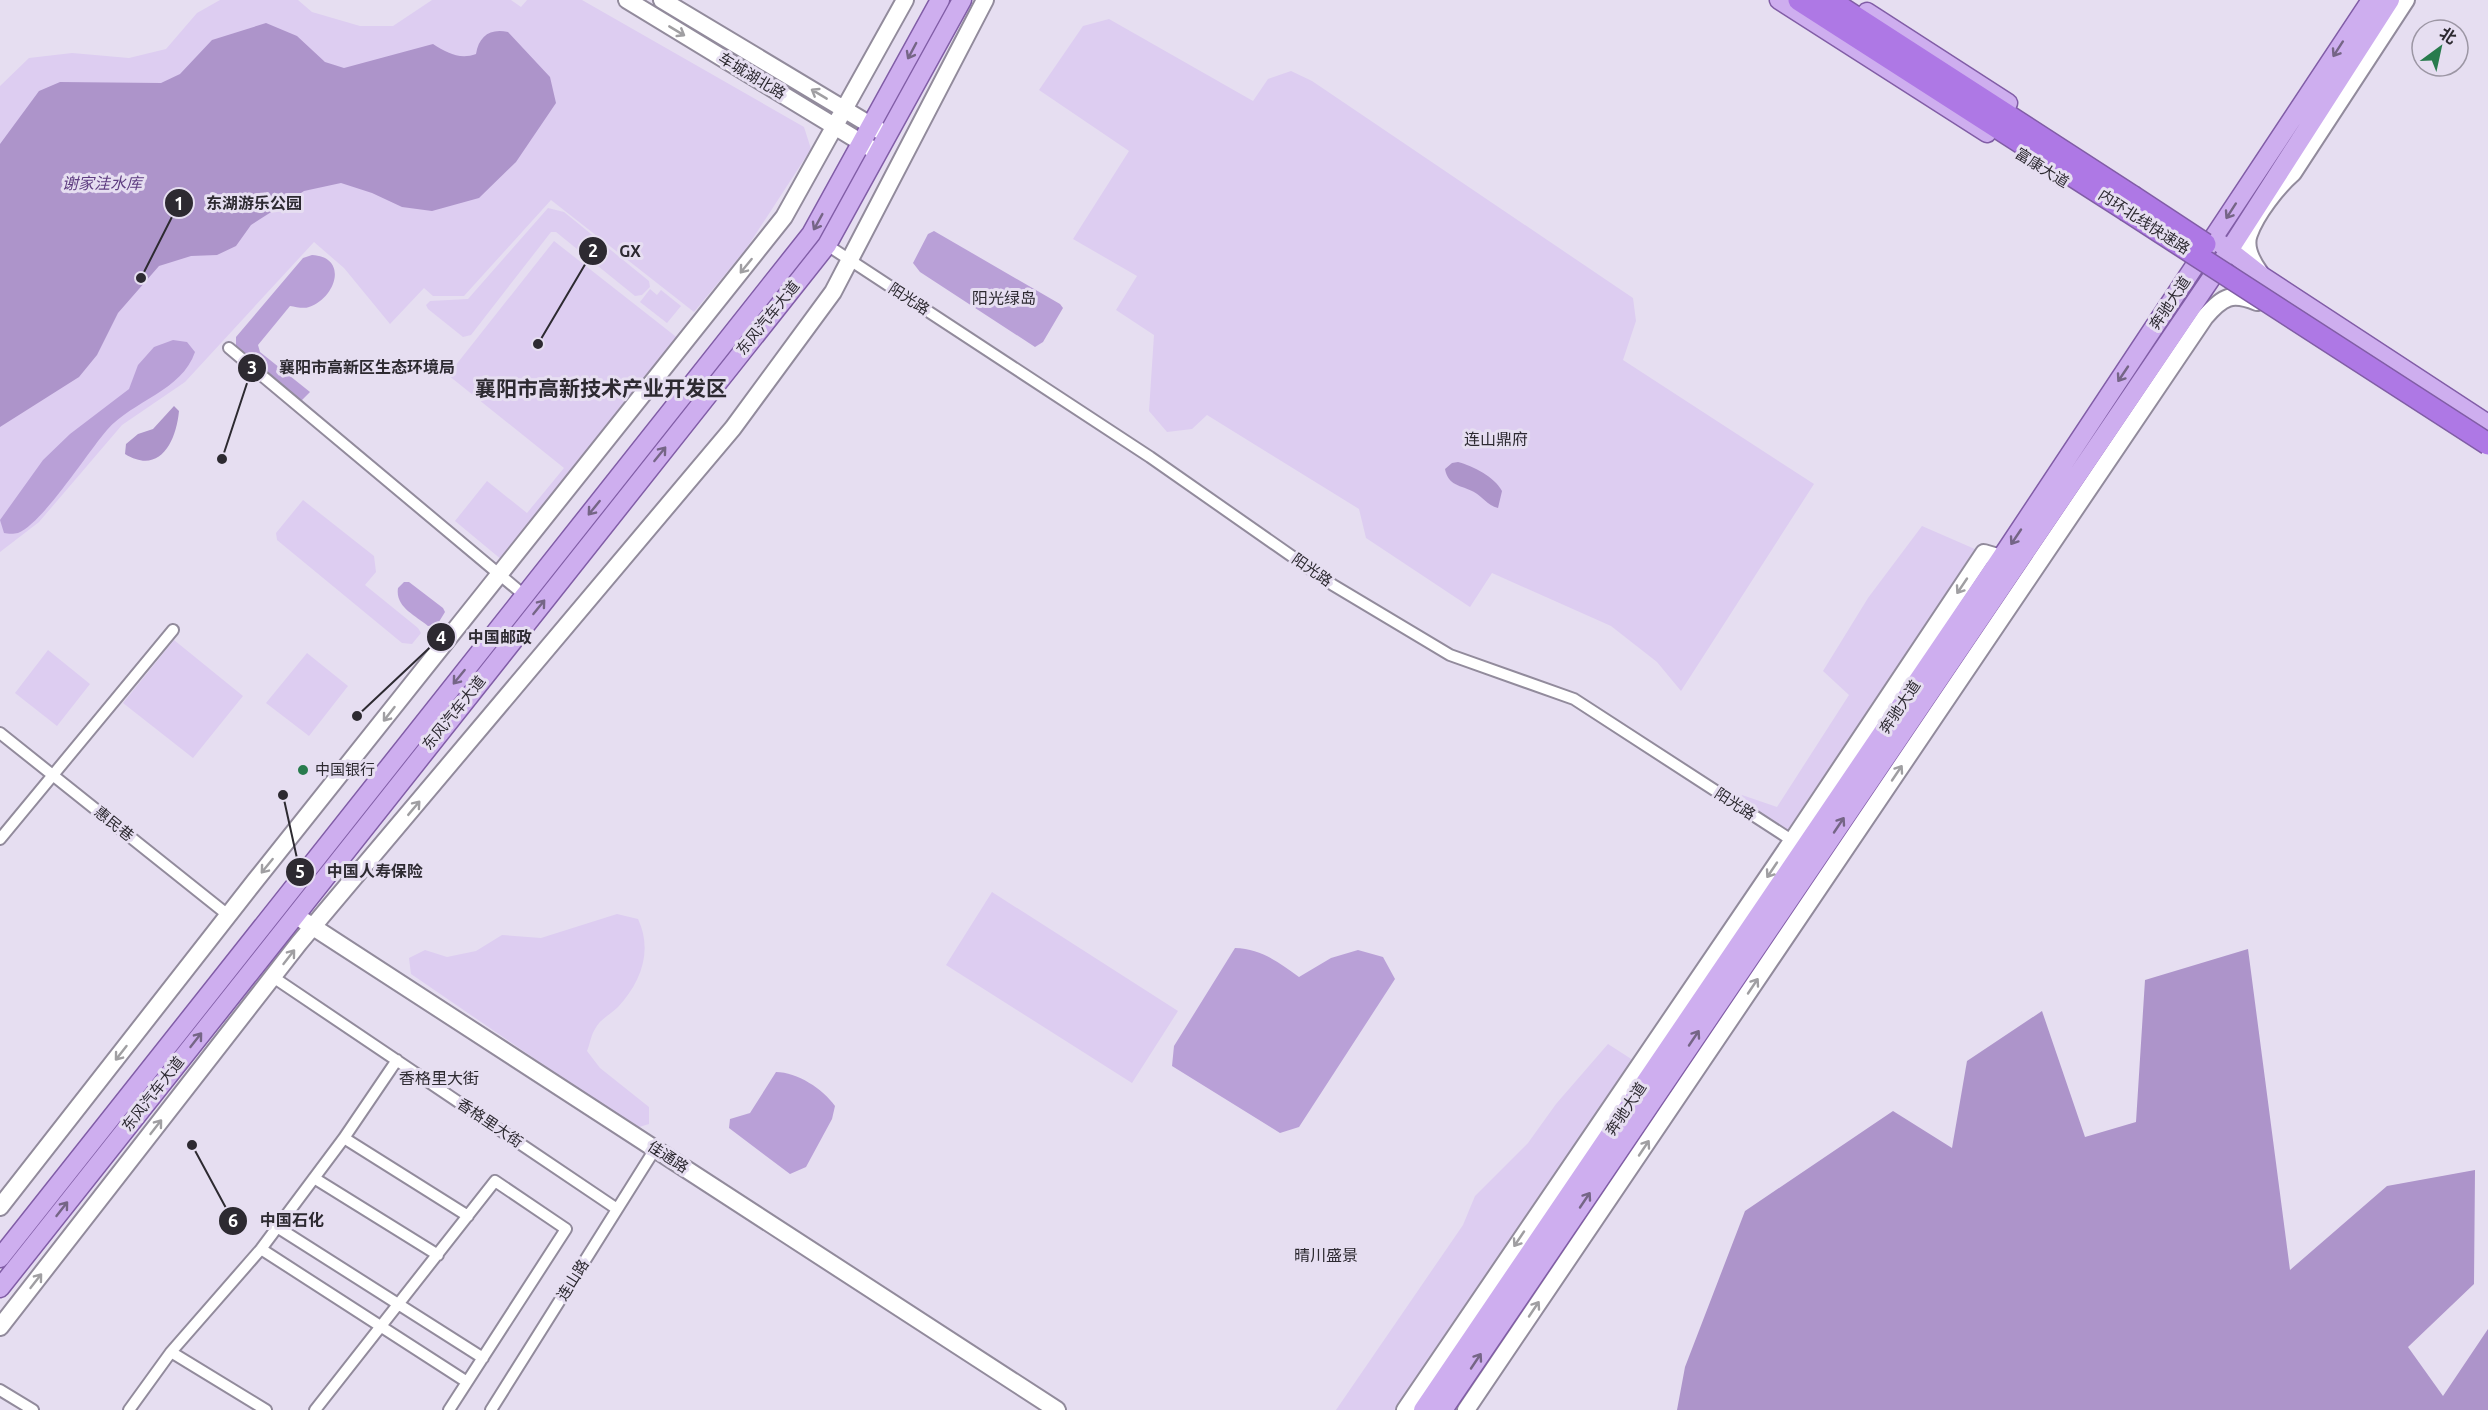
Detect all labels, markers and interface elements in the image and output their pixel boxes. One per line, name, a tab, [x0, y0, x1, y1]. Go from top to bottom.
north arrow	[2410, 18, 2470, 78]
text: 北	[2437, 24, 2460, 47]
one-way arrow	[668, 25, 685, 37]
one-way arrow	[2332, 40, 2344, 57]
one-way arrow	[906, 42, 917, 60]
street label: 车城湖北路	[716, 49, 789, 102]
one-way arrow	[811, 88, 828, 100]
street label: 富康大道	[2012, 144, 2072, 191]
water label: 谢家洼水库	[62, 174, 145, 192]
callout: 东湖游乐公园	[164, 186, 314, 220]
street label: 内环北线快速路	[2096, 186, 2193, 257]
text: 1	[174, 193, 184, 213]
text: 东湖游乐公园	[206, 194, 302, 212]
one-way arrow	[2225, 203, 2237, 219]
one-way arrow	[812, 213, 823, 231]
callout: GX	[578, 234, 653, 268]
text: 2	[588, 240, 598, 260]
text: GX	[619, 242, 641, 260]
one-way arrow	[739, 257, 752, 273]
street label: 奔驰大道	[2146, 273, 2193, 332]
street label: 东风汽车大道	[733, 277, 803, 358]
street label: 阳光路	[886, 279, 933, 318]
district label: 阳光绿岛	[972, 289, 1036, 307]
callout: 襄阳市高新区生态环境局	[237, 351, 467, 385]
text: 3	[247, 357, 257, 377]
text: 襄阳市高新区生态环境局	[279, 358, 455, 376]
one-way arrow	[2117, 365, 2129, 382]
district label: 襄阳市高新技术产业开发区	[475, 376, 727, 400]
district label: 连山鼎府	[1464, 430, 1528, 448]
one-way arrow	[653, 447, 666, 463]
one-way arrow	[587, 499, 600, 515]
one-way arrow	[2009, 528, 2022, 545]
street label: 阳光路	[1289, 550, 1336, 589]
one-way arrow	[1955, 577, 1967, 594]
one-way arrow	[532, 599, 545, 615]
callout: 中国邮政	[426, 620, 544, 654]
text: 4	[436, 627, 446, 647]
text: 中国邮政	[468, 628, 532, 646]
one-way arrow	[453, 668, 466, 684]
street label: 东风汽车大道	[419, 672, 489, 753]
street label: 奔驰大道	[1876, 677, 1923, 736]
one-way arrow	[383, 706, 396, 722]
place label: 中国银行	[315, 761, 375, 778]
marker: 中国银行	[296, 763, 310, 777]
one-way arrow	[1891, 765, 1903, 781]
street label: 阳光路	[1712, 784, 1759, 823]
one-way arrow	[407, 801, 421, 816]
street label: 惠民巷	[91, 803, 137, 844]
one-way arrow	[1833, 817, 1845, 834]
callout: 中国人寿保险	[285, 855, 435, 889]
one-way arrow	[260, 858, 274, 873]
text: 5	[295, 861, 305, 881]
text: 中国人寿保险	[327, 862, 423, 880]
one-way arrow	[1766, 862, 1778, 878]
one-way arrow	[282, 949, 295, 965]
one-way arrow	[1747, 979, 1759, 995]
one-way arrow	[1688, 1031, 1700, 1047]
one-way arrow	[189, 1032, 202, 1048]
one-way arrow	[114, 1044, 127, 1060]
street label: 东风汽车大道	[118, 1053, 187, 1134]
district label: 香格里大街	[399, 1069, 479, 1087]
street label: 奔驰大道	[1602, 1079, 1649, 1138]
street label: 香格里大街	[454, 1095, 526, 1151]
one-way arrow	[149, 1120, 162, 1136]
street label: 佳通路	[645, 1137, 692, 1176]
one-way arrow	[1637, 1139, 1650, 1156]
one-way arrow	[1579, 1192, 1591, 1208]
one-way arrow	[56, 1202, 69, 1218]
callout: 中国石化	[218, 1204, 336, 1238]
text: 6	[228, 1210, 238, 1230]
text: 中国石化	[260, 1211, 324, 1229]
one-way arrow	[1513, 1230, 1525, 1247]
district label: 晴川盛景	[1294, 1246, 1358, 1264]
street label: 连山路	[553, 1256, 592, 1303]
one-way arrow	[29, 1273, 42, 1289]
one-way arrow	[1528, 1302, 1540, 1318]
one-way arrow	[1470, 1353, 1482, 1370]

